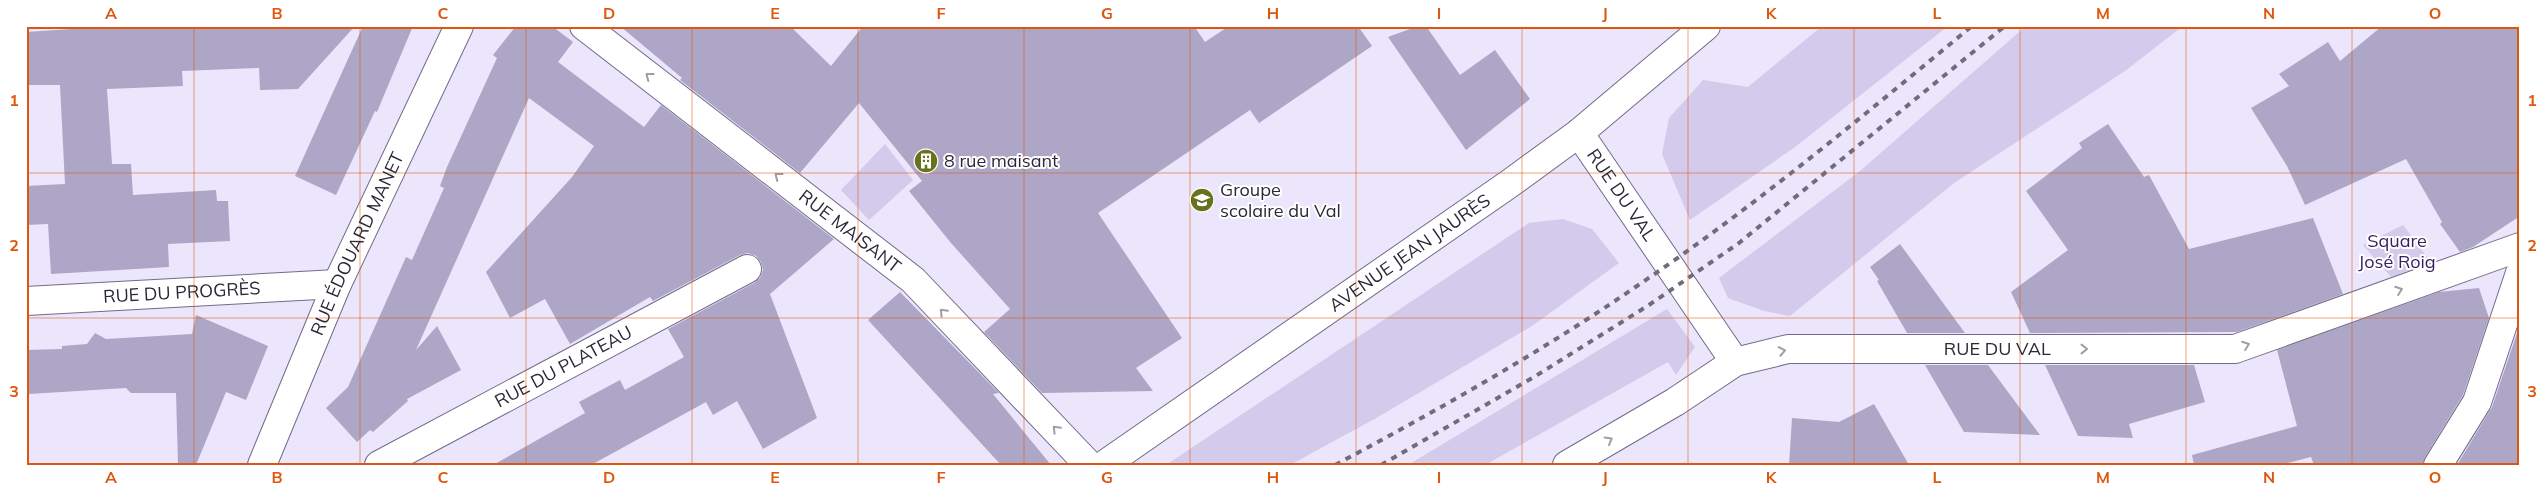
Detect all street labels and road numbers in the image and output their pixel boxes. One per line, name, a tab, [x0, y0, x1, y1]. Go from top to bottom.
street label: RUE DU VAL	[1582, 144, 1661, 245]
street label: RUE ÉDOUARD MANET	[305, 148, 409, 339]
street label: RUE MAISANT	[795, 184, 906, 278]
street label: AVENUE JEAN JAURÈS	[1324, 189, 1494, 317]
street label: RUE DU PROGRÈS	[102, 276, 261, 308]
street label: RUE DU PLATEAU	[490, 320, 636, 412]
street label: RUE DU VAL	[1944, 337, 2051, 360]

